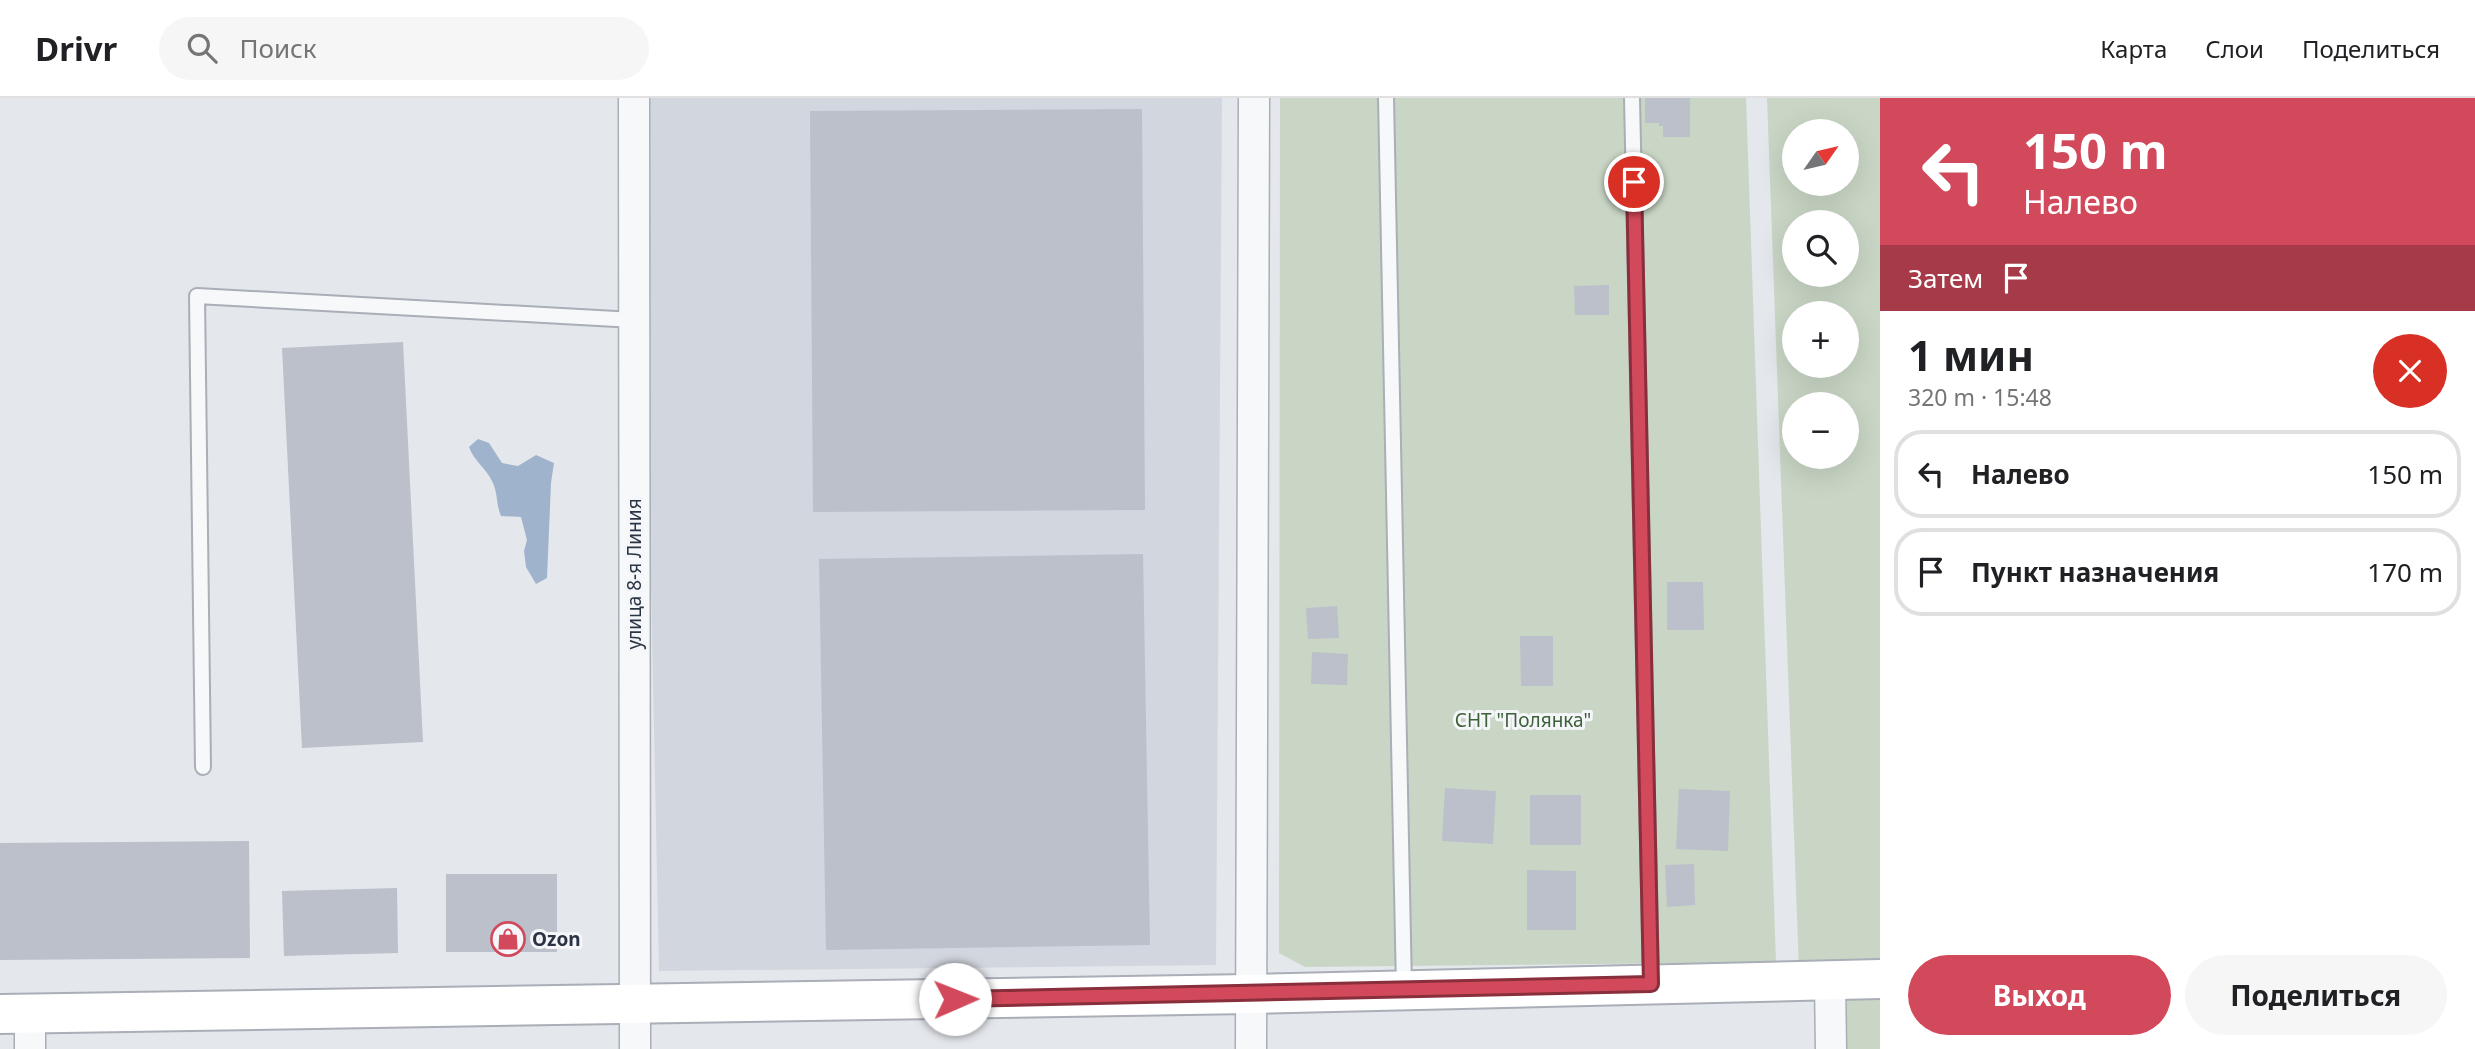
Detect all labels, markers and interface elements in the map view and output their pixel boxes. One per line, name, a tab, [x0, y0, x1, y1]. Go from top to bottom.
search box	[159, 17, 649, 80]
text: Drivr	[35, 26, 117, 71]
icon: search	[183, 29, 221, 67]
text: Поиск	[239, 30, 317, 66]
text: Карта	[2100, 32, 2167, 65]
text: Слои	[2205, 32, 2264, 65]
text: Поделиться	[2302, 32, 2440, 65]
text: 150 m	[2023, 117, 2168, 183]
north arrow	[1782, 119, 1858, 196]
map controls	[1782, 119, 1859, 469]
icon: left	[1908, 126, 1999, 217]
pin	[1604, 152, 1664, 212]
icon: arrive	[1615, 163, 1653, 201]
text: Налево	[2023, 180, 2138, 223]
button: search	[1782, 210, 1859, 287]
icon: arrive	[1997, 259, 2035, 297]
text: Затем	[1908, 260, 1983, 296]
button: +	[1782, 301, 1859, 378]
text: 1 мин	[1908, 326, 2034, 383]
button: close	[2373, 334, 2447, 408]
text: 320 m · 15:48	[1908, 381, 2052, 413]
button: −	[1782, 392, 1859, 469]
icon: left	[1912, 455, 1950, 493]
text: Налево	[1971, 456, 2070, 492]
text: 150 m	[2367, 456, 2443, 492]
street label: улица 8-я Линия	[621, 498, 647, 650]
icon: arrive	[1912, 553, 1950, 591]
text: Пункт назначения	[1971, 554, 2219, 590]
text: 170 m	[2367, 554, 2443, 590]
park label: СНТ "Полянка"	[1455, 707, 1591, 733]
shop icon: Ozon	[489, 920, 527, 958]
place label: Ozon	[532, 926, 581, 952]
button: Выход	[1908, 955, 2171, 1035]
button: Поделиться	[2185, 955, 2447, 1035]
position arrow	[918, 962, 992, 1036]

